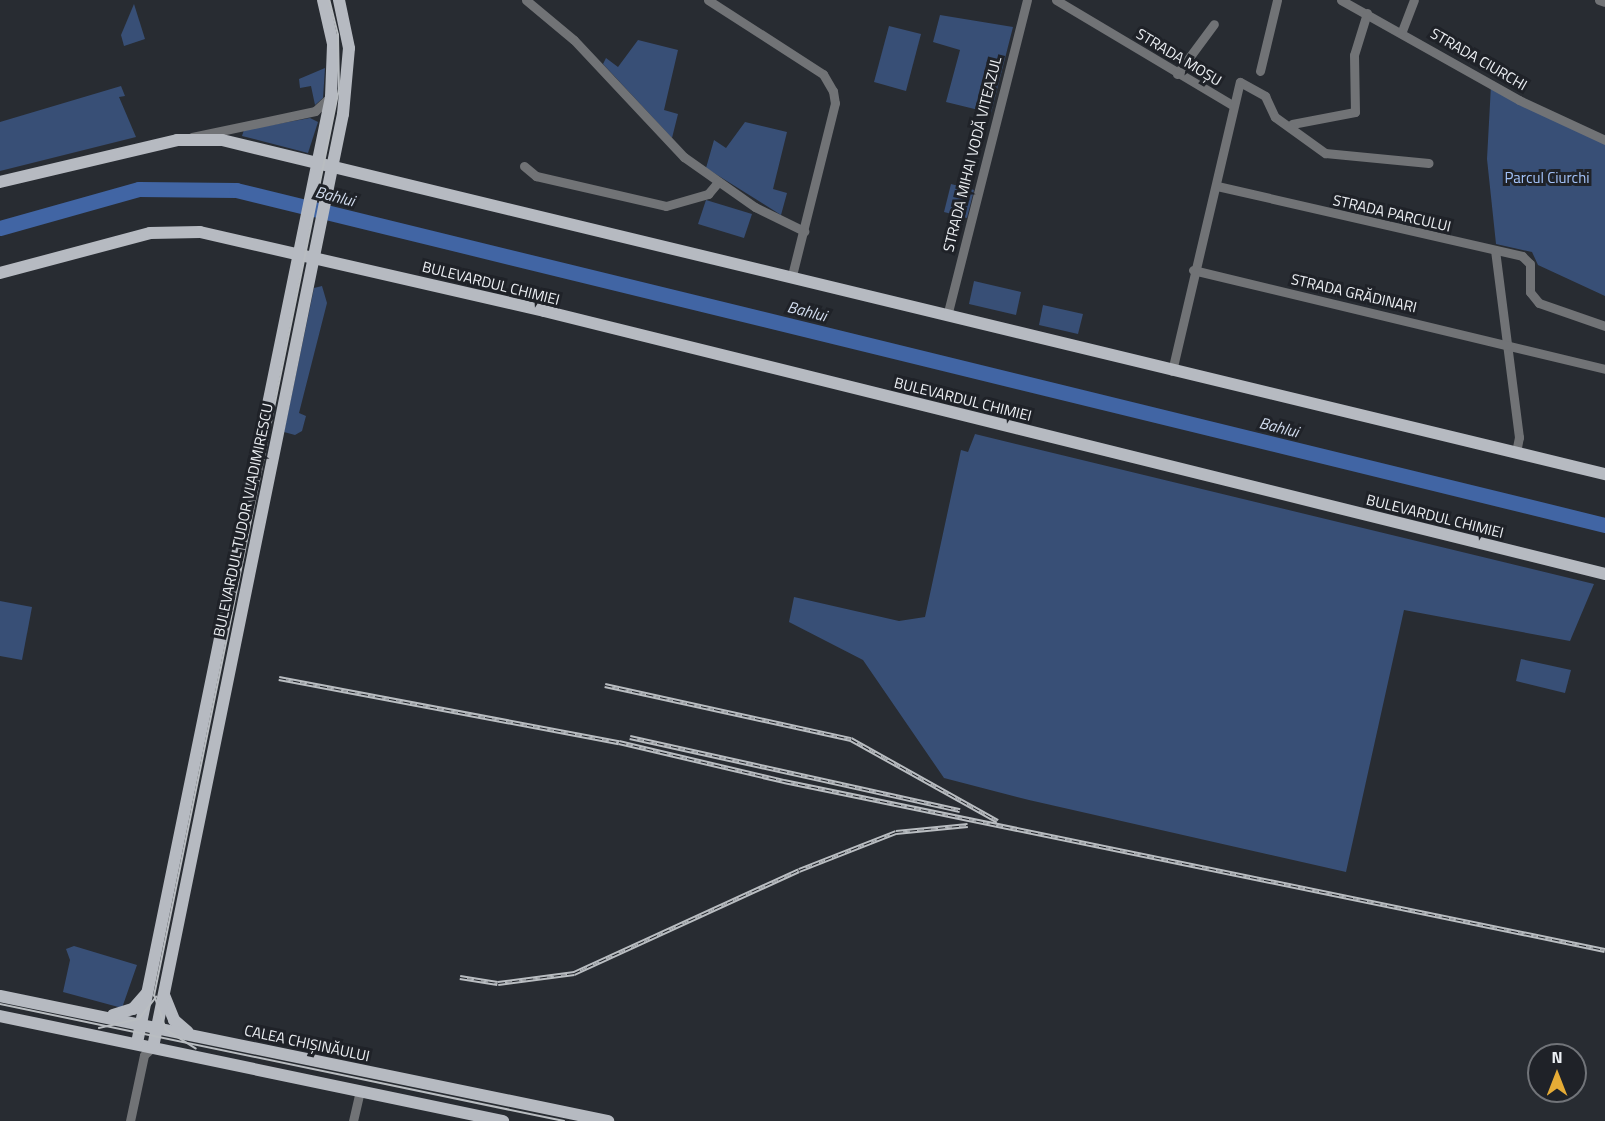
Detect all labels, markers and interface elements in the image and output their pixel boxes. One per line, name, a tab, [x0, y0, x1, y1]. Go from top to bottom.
street label: STRADA CIURCHI	[1428, 24, 1530, 94]
street label: STRADA MOȘU	[1133, 25, 1225, 89]
street label: STRADA MIHAI VODĂ VITEAZUL	[939, 54, 1005, 254]
park label: Parcul Ciurchi	[1505, 169, 1589, 187]
water label: Bahlui	[313, 182, 357, 210]
street label: STRADA PARCULUI	[1331, 191, 1453, 235]
street label: BULEVARDUL CHIMIEI	[420, 257, 562, 309]
street label: STRADA GRĂDINARI	[1289, 270, 1419, 316]
water label: Bahlui	[785, 297, 829, 325]
street label: BULEVARDUL CHIMIEI	[892, 373, 1034, 425]
street label: BULEVARDUL TUDOR VLADIMIRESCU	[209, 402, 277, 638]
water label: Bahlui	[1257, 413, 1301, 441]
street label: BULEVARDUL CHIMIEI	[1364, 490, 1506, 542]
street label: CALEA CHIȘINĂULUI	[243, 1021, 371, 1065]
north arrow	[1527, 1043, 1587, 1103]
text: N	[1551, 1045, 1563, 1069]

